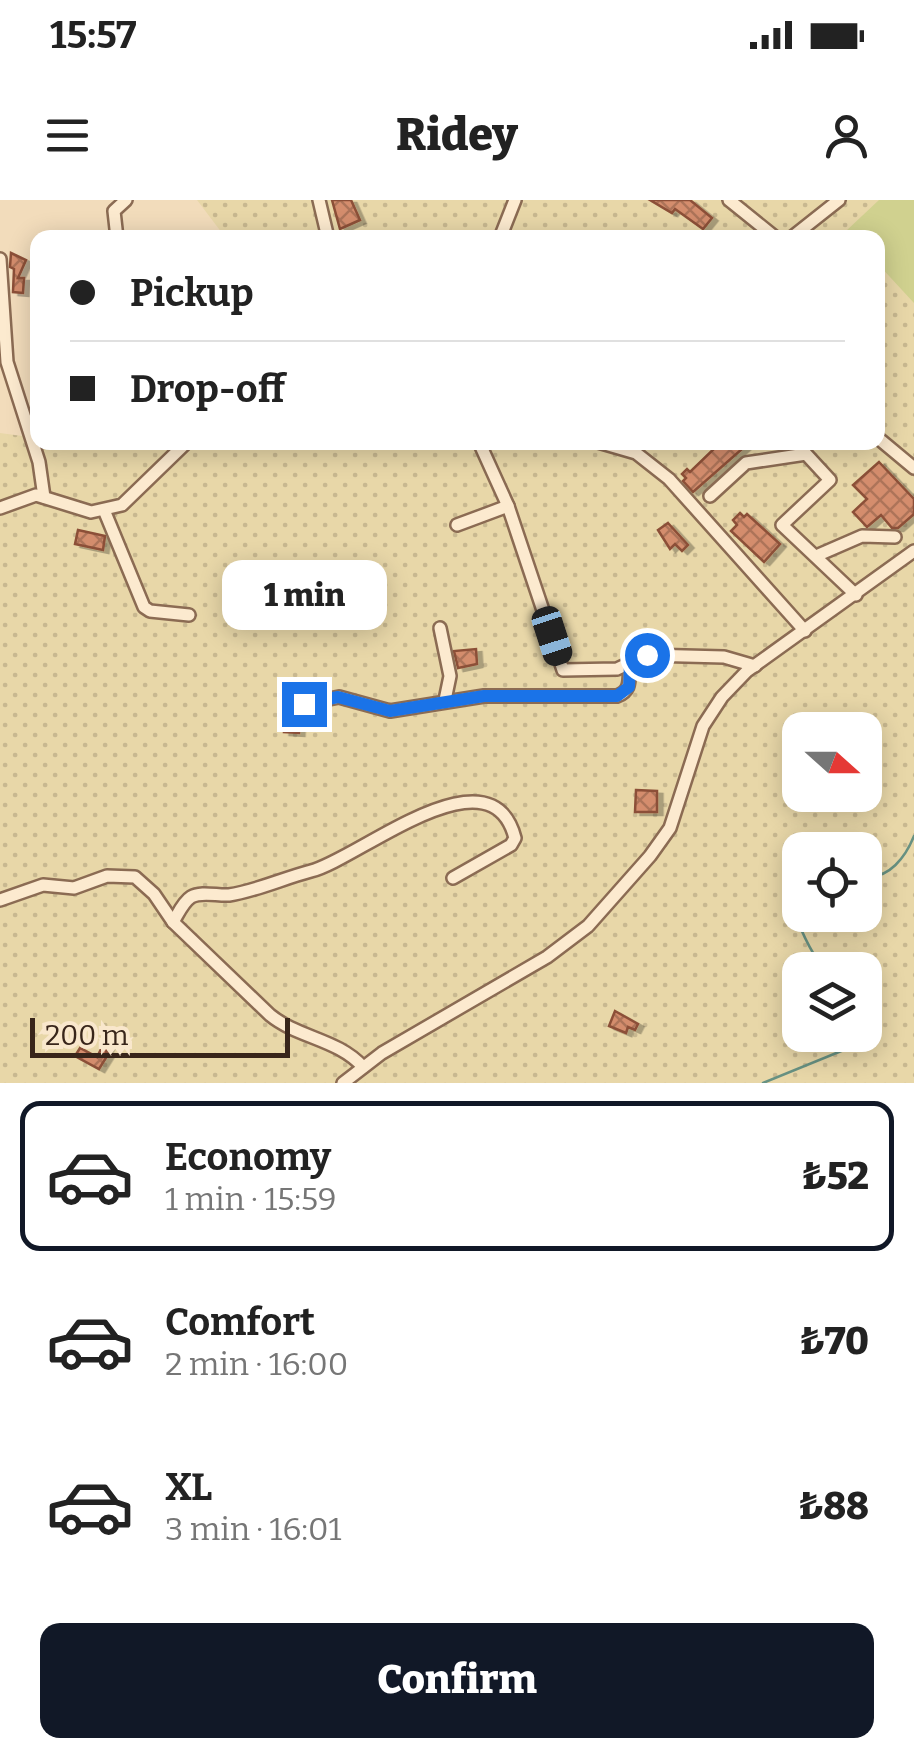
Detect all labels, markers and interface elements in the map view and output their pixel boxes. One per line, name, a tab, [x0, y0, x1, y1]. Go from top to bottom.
text: 15:57	[50, 12, 137, 58]
icon: menu	[40, 108, 95, 163]
text: Ridey	[396, 108, 518, 162]
icon: person	[819, 108, 874, 163]
text: Pickup	[130, 270, 254, 316]
text: Drop-off	[130, 366, 285, 412]
callout: 1 min	[222, 559, 386, 629]
text: 1 min	[264, 576, 345, 614]
car	[528, 603, 576, 669]
route start	[625, 633, 670, 678]
route end	[282, 682, 327, 727]
north arrow	[782, 712, 882, 812]
map controls	[782, 712, 882, 1052]
button: locate	[782, 832, 882, 932]
button: layers	[782, 952, 882, 1052]
scale bar	[30, 1013, 290, 1058]
text: 200 m	[45, 1019, 128, 1052]
icon: car	[45, 1131, 135, 1221]
text: Economy	[165, 1134, 331, 1180]
text: ₺52	[801, 1153, 869, 1199]
text: 1 min · 15:59	[165, 1180, 337, 1218]
icon: car	[45, 1296, 135, 1386]
text: Comfort	[165, 1299, 315, 1345]
text: ₺70	[799, 1318, 869, 1364]
text: 2 min · 16:00	[165, 1345, 348, 1383]
icon: car	[45, 1461, 135, 1551]
text: XL	[165, 1464, 212, 1510]
text: ₺88	[798, 1483, 869, 1529]
text: 3 min · 16:01	[165, 1510, 341, 1548]
button: Confirm	[40, 1623, 874, 1738]

